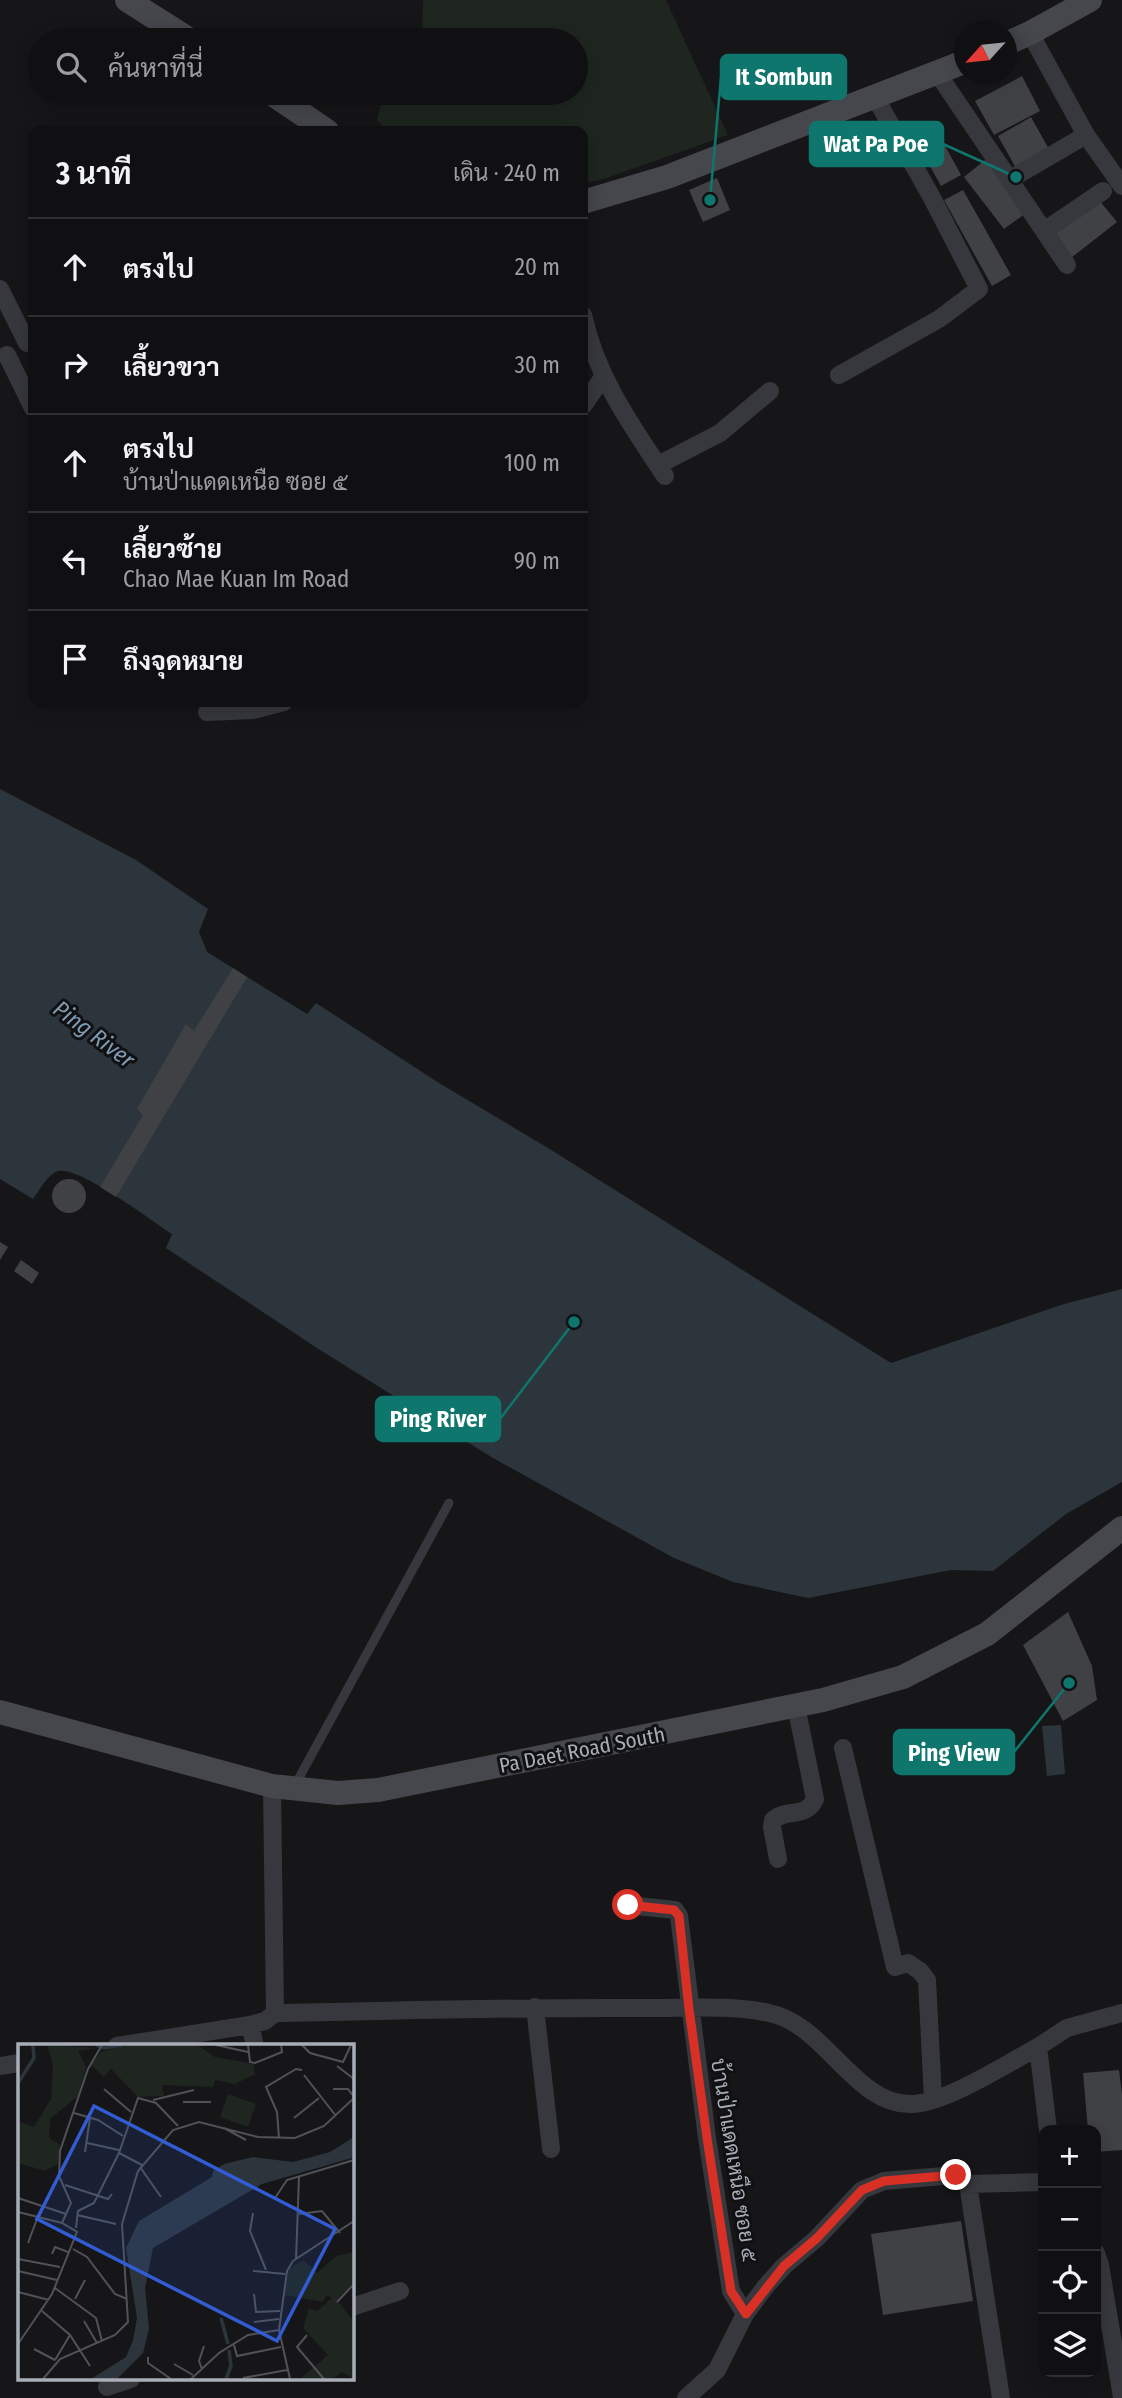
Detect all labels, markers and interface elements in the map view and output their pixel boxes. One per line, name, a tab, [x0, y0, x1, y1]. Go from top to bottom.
north arrow	[954, 21, 1017, 84]
search box	[28, 28, 588, 105]
icon: search	[52, 48, 90, 86]
text: ค้นหาที่นี่	[108, 53, 203, 84]
callout: It Sombun	[721, 55, 846, 99]
text: It Sombun	[735, 63, 833, 91]
callout: Wat Pa Poe	[810, 122, 943, 166]
text: Wat Pa Poe	[824, 130, 929, 158]
text: 3 นาที	[56, 156, 132, 192]
text: เดิน · 240 m	[453, 159, 560, 187]
icon: ahead	[56, 248, 94, 286]
text: 20 m	[515, 253, 560, 281]
text: ตรงไป	[123, 254, 194, 285]
icon: right	[56, 346, 94, 384]
text: 30 m	[515, 351, 560, 379]
text: เลี้ยวขวา	[123, 352, 220, 383]
text: ตรงไป	[123, 434, 194, 465]
icon: ahead	[56, 444, 94, 482]
text: 100 m	[504, 449, 560, 477]
text: บ้านป่าแดดเหนือ ซอย ๕	[123, 468, 348, 496]
text: เลี้ยวซ้าย	[123, 534, 222, 565]
icon: left	[56, 542, 94, 580]
text: 90 m	[514, 547, 560, 575]
text: Chao Mae Kuan Im Road	[123, 565, 349, 593]
icon: arrive	[56, 640, 94, 678]
text: ถึงจุดหมาย	[123, 646, 244, 677]
water label: Ping River	[48, 994, 141, 1074]
callout: Ping River	[376, 1397, 500, 1441]
text: Ping River	[390, 1405, 487, 1433]
street label: Pa Daet Road South	[497, 1721, 667, 1779]
callout: Ping View	[894, 1730, 1014, 1774]
text: Ping View	[908, 1739, 1000, 1767]
route start	[612, 1889, 643, 1920]
inset map	[18, 2044, 354, 2380]
street label: บ้านป่าแดดเหนือ ซอย ๕	[705, 2057, 764, 2264]
map controls	[1038, 2125, 1101, 2377]
button: +	[1038, 2125, 1101, 2188]
route end	[940, 2159, 971, 2190]
button: −	[1038, 2188, 1101, 2251]
button: locate	[1038, 2251, 1101, 2314]
button: layers	[1038, 2314, 1101, 2377]

